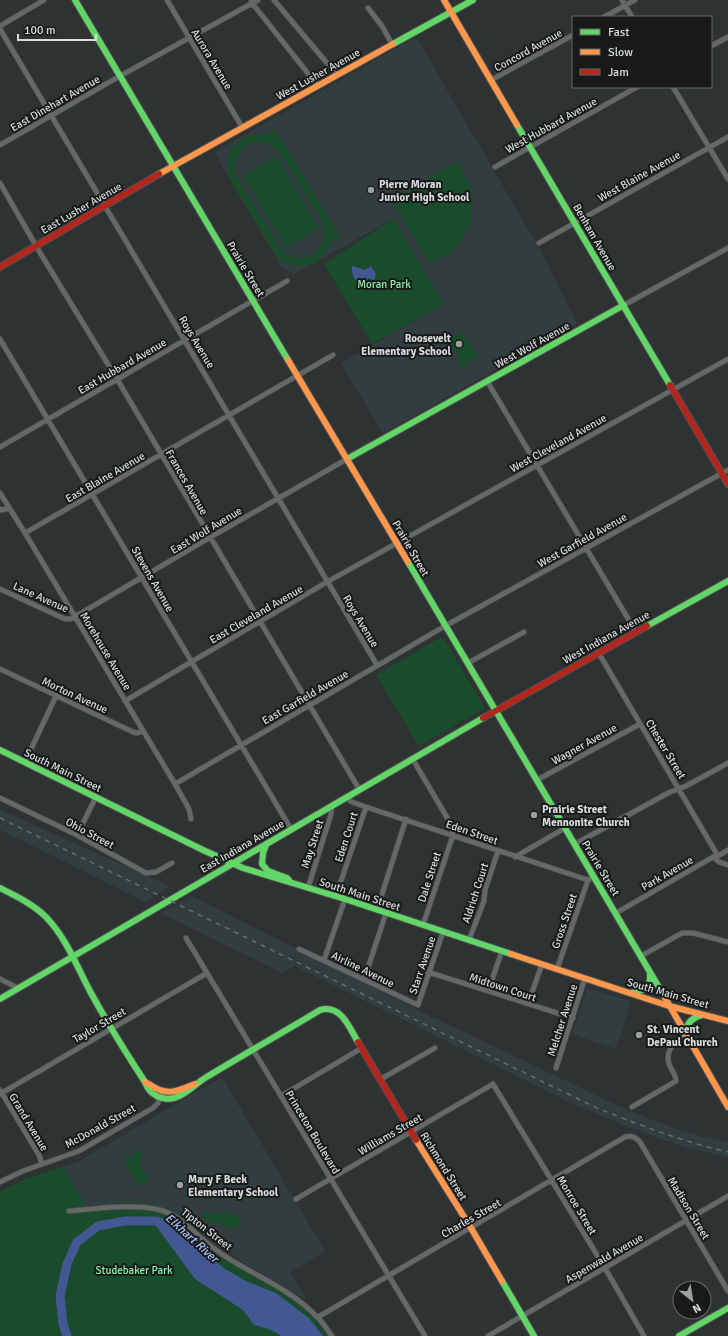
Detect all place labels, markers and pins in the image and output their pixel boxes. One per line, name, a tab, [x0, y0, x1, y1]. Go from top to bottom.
place label: Pierre Moran Junior High School	[379, 178, 470, 204]
marker: Pierre Moran Junior High School	[366, 185, 376, 195]
place label: Roosevelt Elementary School	[361, 332, 452, 358]
marker: Roosevelt Elementary School	[454, 339, 464, 349]
place label: Prairie Street Mennonite Church	[542, 803, 630, 829]
marker: Prairie Street Mennonite Church	[529, 810, 539, 820]
place label: St. Vincent DePaul Church	[647, 1023, 718, 1049]
marker: St. Vincent DePaul Church	[634, 1030, 644, 1040]
place label: Mary F Beck Elementary School	[188, 1173, 279, 1199]
marker: Mary F Beck Elementary School	[175, 1180, 185, 1190]

